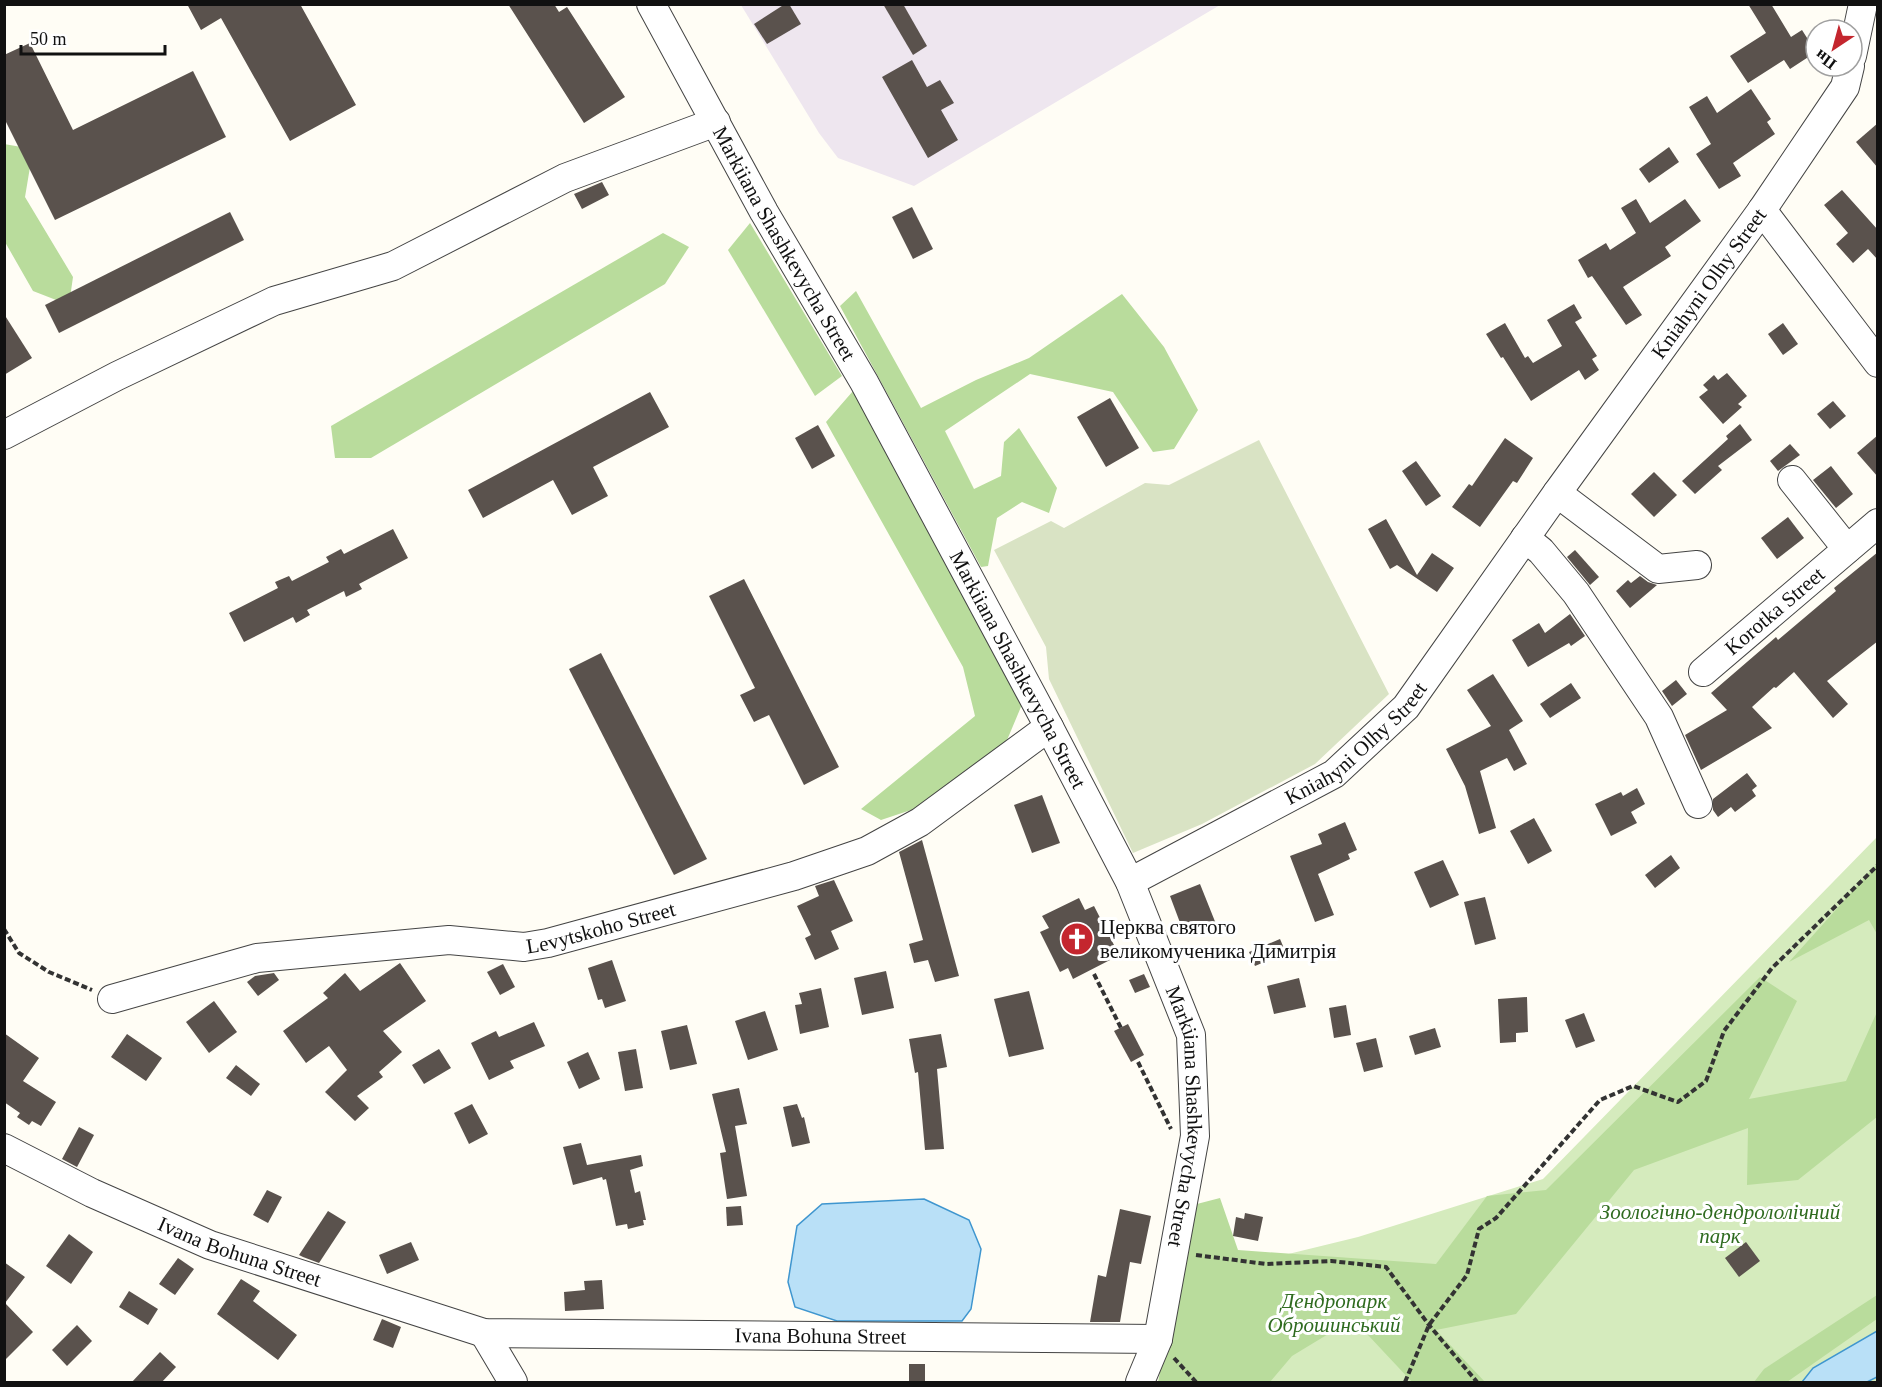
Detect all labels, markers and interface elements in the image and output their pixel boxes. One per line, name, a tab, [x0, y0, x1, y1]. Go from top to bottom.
scale bar	[21, 18, 165, 56]
north arrow	[1804, 18, 1864, 78]
text: 50 m	[30, 29, 67, 49]
text: Пн	[1812, 46, 1839, 73]
street label: Markiiana Shashkevycha Street	[708, 122, 861, 365]
street label: Kniahyni Olhy Street	[1646, 203, 1771, 363]
street label: Markiiana Shashkevycha Street	[945, 546, 1091, 793]
street label: Korotka Street	[1720, 562, 1829, 660]
street label: Kniahyni Olhy Street	[1281, 677, 1432, 810]
street label: Levytskoho Street	[524, 897, 678, 958]
place label: Церква святого великомученика Димитрія	[1100, 915, 1337, 963]
church icon: Церква святого великомученика Димитрія	[1059, 921, 1095, 957]
street label: Markiiana Shashkevycha Street	[1161, 982, 1207, 1249]
park label: Зоологічно-дендрололічний парк	[1600, 1200, 1841, 1248]
street label: Ivana Bohuna Street	[154, 1212, 324, 1292]
park label: Дендропарк Оброшинський	[1267, 1289, 1401, 1337]
street label: Ivana Bohuna Street	[735, 1323, 906, 1349]

